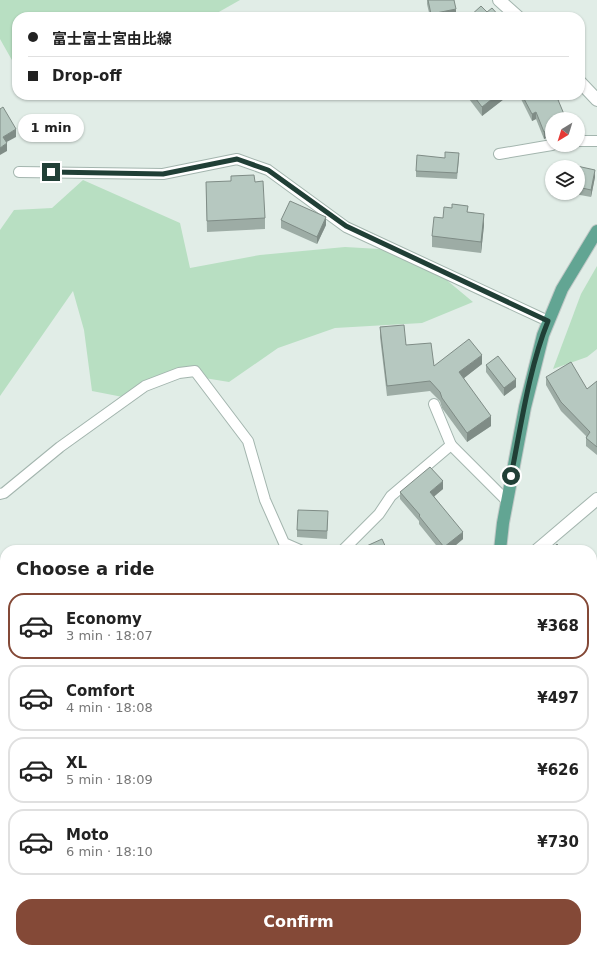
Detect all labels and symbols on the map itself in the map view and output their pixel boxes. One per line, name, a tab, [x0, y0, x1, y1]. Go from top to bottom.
north arrow	[545, 112, 585, 152]
callout: 1 min	[18, 114, 84, 142]
route end	[42, 163, 60, 181]
route start	[502, 467, 520, 485]

